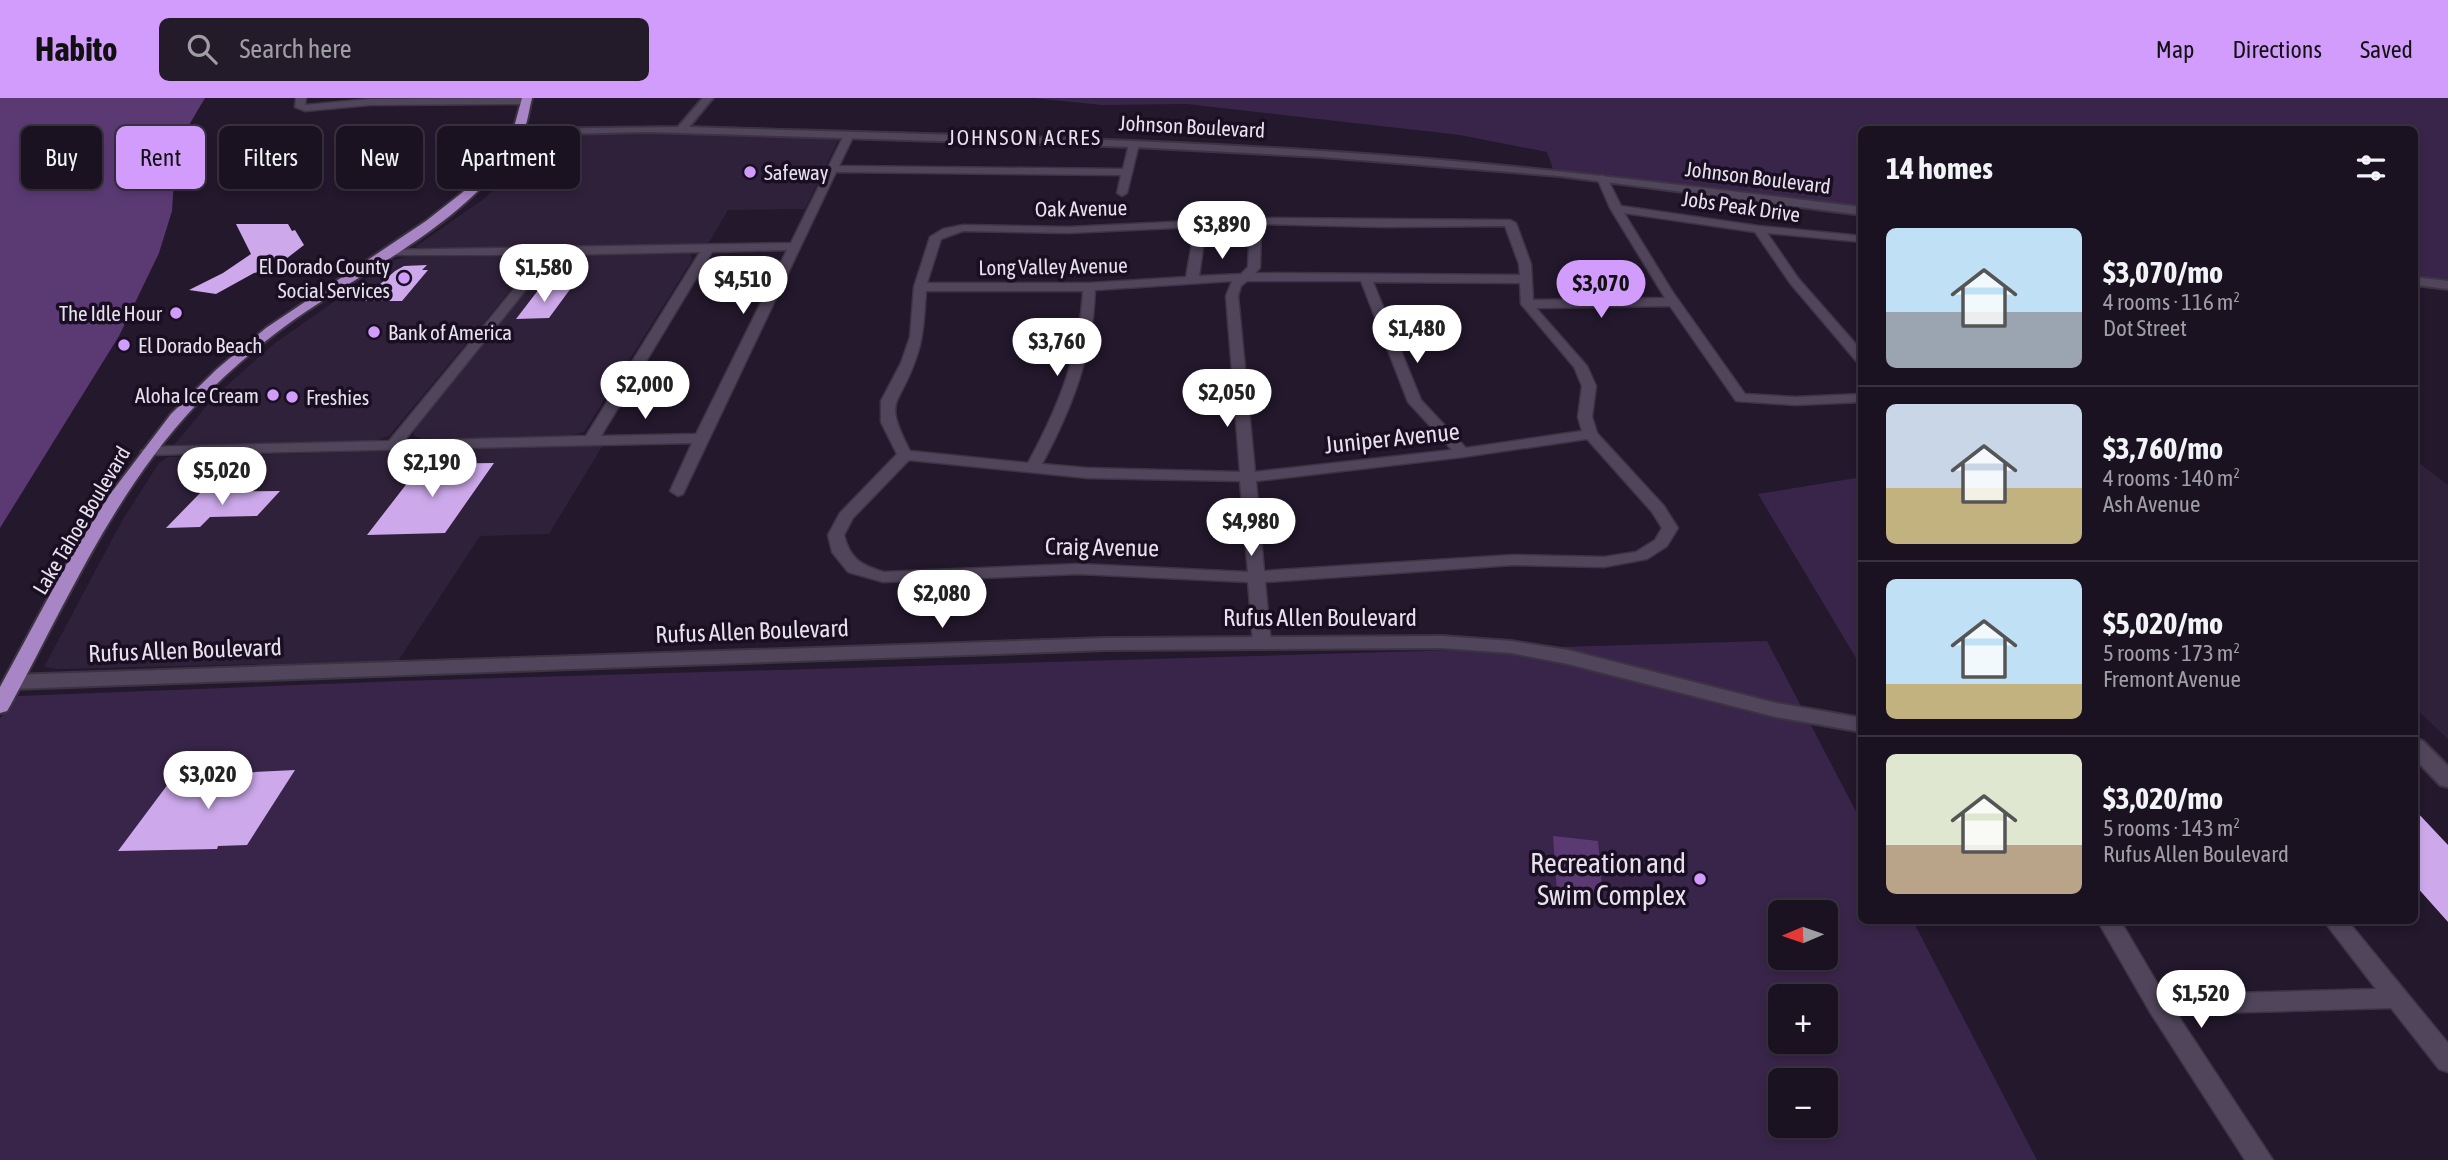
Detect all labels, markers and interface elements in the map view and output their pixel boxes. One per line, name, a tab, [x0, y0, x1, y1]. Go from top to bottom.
search box	[159, 18, 649, 81]
text: Habito	[35, 30, 117, 68]
icon: search	[183, 30, 221, 68]
text: Search here	[239, 34, 352, 64]
text: Map	[2156, 36, 2194, 63]
text: Directions	[2232, 36, 2322, 63]
text: Saved	[2360, 36, 2413, 63]
street label: Johnson Boulevard	[1118, 110, 1266, 142]
district label: JOHNSON ACRES	[948, 125, 1102, 149]
chip: Buy	[21, 126, 102, 189]
chip: Rent	[116, 126, 205, 189]
chip: Filters	[219, 126, 322, 189]
chip: New	[336, 126, 423, 189]
chip: Apartment	[437, 126, 580, 189]
icon: filters	[2352, 149, 2390, 187]
text: 14 homes	[1886, 151, 1993, 185]
street label: Johnson Boulevard	[1684, 156, 1832, 198]
place label: Safeway	[764, 160, 829, 184]
marker: Safeway	[742, 164, 758, 180]
street label: Jobs Peak Drive	[1680, 186, 1802, 226]
street label: Oak Avenue	[1035, 195, 1127, 221]
pin: $3,890	[1165, 202, 1279, 261]
text: $3,890	[1194, 211, 1251, 237]
pin: $1,580	[487, 244, 601, 304]
street label: Long Valley Avenue	[978, 253, 1128, 279]
place label: El Dorado County Social Services	[258, 254, 390, 302]
text: $1,580	[516, 254, 573, 280]
text: $3,070/mo	[2103, 255, 2223, 289]
pin: $4,510	[686, 256, 800, 316]
icon: home	[1942, 256, 2026, 340]
pin: $3,070	[1544, 260, 1658, 320]
text: $4,510	[715, 266, 772, 292]
marker: El Dorado County Social Services	[396, 270, 412, 286]
text: $3,070	[1573, 270, 1630, 296]
text: 4 rooms · 116 m²	[2103, 289, 2240, 315]
place label: The Idle Hour	[59, 301, 163, 325]
marker: The Idle Hour	[168, 305, 184, 321]
pin: $1,480	[1360, 306, 1474, 365]
text: $1,480	[1389, 315, 1446, 341]
text: Dot Street	[2103, 315, 2187, 341]
pin: $3,760	[1000, 318, 1114, 378]
place label: Bank of America	[388, 320, 512, 344]
marker: Bank of America	[366, 324, 382, 340]
text: $3,760	[1029, 328, 1086, 354]
place label: El Dorado Beach	[138, 333, 262, 357]
marker: El Dorado Beach	[116, 337, 132, 353]
pin: $2,000	[588, 362, 702, 421]
pin: $2,050	[1170, 370, 1284, 429]
text: $2,000	[617, 371, 674, 397]
text: $2,050	[1199, 379, 1256, 405]
place label: Aloha Ice Cream	[135, 383, 259, 407]
place label: Freshies	[306, 385, 369, 409]
marker: Aloha Ice Cream	[265, 387, 281, 403]
marker: Freshies	[284, 389, 300, 405]
street label: Juniper Avenue	[1323, 417, 1461, 459]
text: $3,760/mo	[2103, 431, 2223, 465]
icon: home	[1942, 432, 2026, 516]
pin: $2,190	[375, 440, 489, 499]
street label: Lake Tahoe Boulevard	[27, 442, 135, 598]
pin: $5,020	[165, 448, 279, 507]
text: $2,190	[404, 449, 461, 475]
text: $5,020	[194, 457, 251, 483]
text: 4 rooms · 140 m²	[2103, 465, 2240, 491]
text: Ash Avenue	[2103, 491, 2200, 517]
pin: $4,980	[1194, 498, 1308, 558]
text: $4,980	[1223, 508, 1280, 534]
street label: Craig Avenue	[1045, 533, 1159, 561]
pin: $2,080	[885, 570, 999, 630]
text: $2,080	[914, 580, 971, 606]
street label: Rufus Allen Boulevard	[1223, 604, 1417, 631]
text: $5,020/mo	[2103, 606, 2223, 640]
icon: home	[1942, 607, 2026, 691]
street label: Rufus Allen Boulevard	[655, 614, 849, 648]
street label: Rufus Allen Boulevard	[88, 633, 282, 667]
text: 5 rooms · 173 m²	[2103, 640, 2240, 666]
text: Fremont Avenue	[2103, 666, 2241, 692]
pin: $3,020	[151, 752, 265, 811]
text: $3,020	[180, 761, 237, 787]
text: $3,020/mo	[2103, 781, 2223, 815]
icon: home	[1942, 782, 2026, 866]
text: 5 rooms · 143 m²	[2103, 815, 2240, 841]
text: Rufus Allen Boulevard	[2103, 841, 2289, 867]
place label: Recreation and Swim Complex	[1530, 847, 1686, 911]
marker: Recreation and Swim Complex	[1692, 871, 1708, 887]
north arrow	[1768, 900, 1838, 970]
map controls	[1768, 900, 1838, 1138]
pin: $1,520	[2144, 970, 2258, 1030]
text: $1,520	[2173, 980, 2230, 1006]
button: +	[1768, 984, 1838, 1054]
button: −	[1768, 1068, 1838, 1138]

